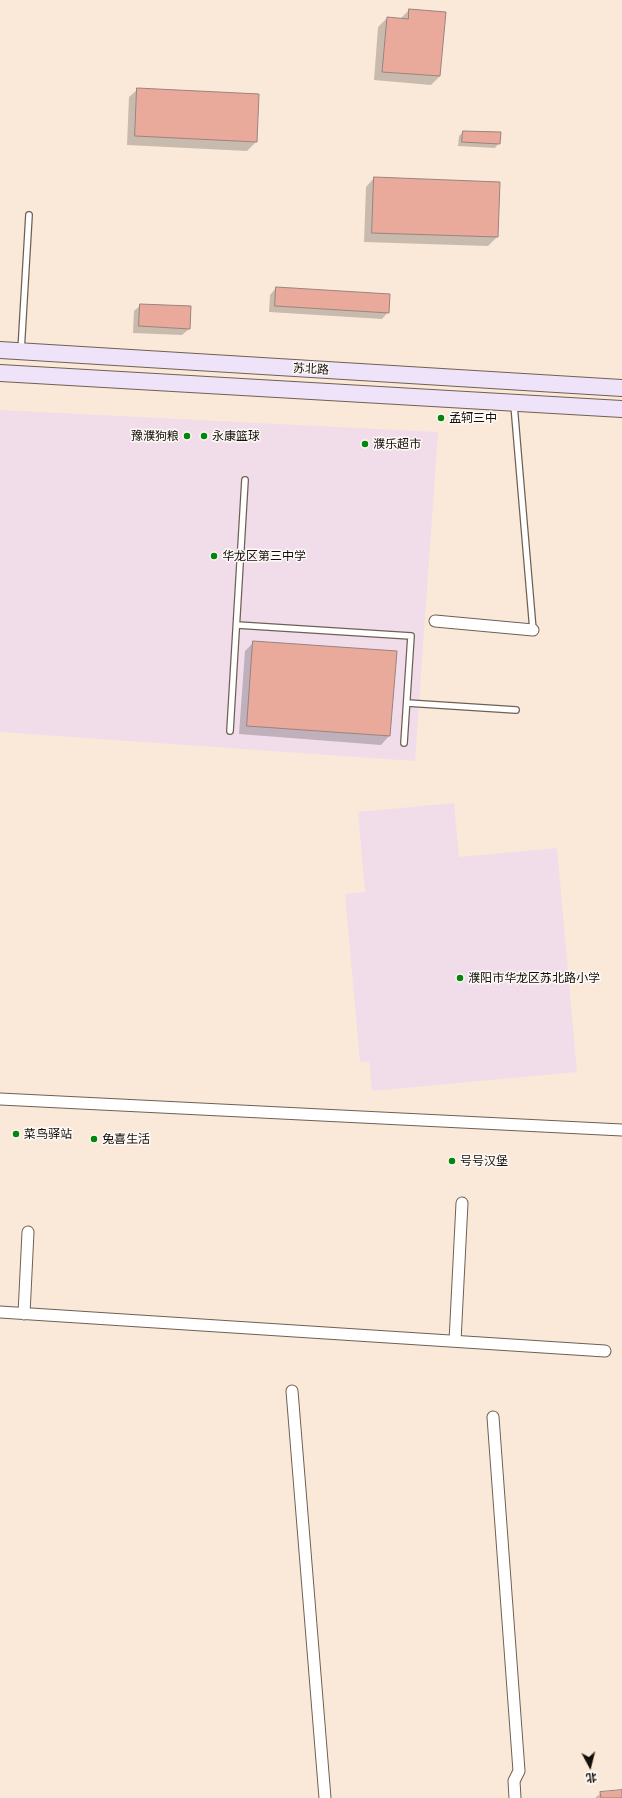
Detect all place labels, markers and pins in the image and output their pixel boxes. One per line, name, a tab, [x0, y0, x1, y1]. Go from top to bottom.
place label: 孟轲三中	[449, 411, 497, 425]
marker: 孟轲三中	[436, 413, 446, 423]
place label: 豫濮狗粮	[131, 429, 179, 443]
place label: 永康篮球	[212, 429, 260, 443]
marker: 豫濮狗粮	[182, 431, 192, 441]
marker: 永康篮球	[199, 431, 209, 441]
place label: 濮乐超市	[373, 437, 421, 451]
marker: 濮乐超市	[360, 439, 370, 449]
place label: 华龙区第三中学	[222, 549, 306, 563]
marker: 华龙区第三中学	[209, 551, 219, 561]
place label: 濮阳市华龙区苏北路小学	[468, 971, 600, 985]
marker: 濮阳市华龙区苏北路小学	[455, 973, 465, 983]
place label: 菜鸟驿站	[24, 1127, 72, 1141]
marker: 菜鸟驿站	[11, 1129, 21, 1139]
place label: 兔喜生活	[102, 1132, 150, 1146]
marker: 兔喜生活	[89, 1134, 99, 1144]
place label: 号号汉堡	[460, 1154, 508, 1168]
marker: 号号汉堡	[447, 1156, 457, 1166]

